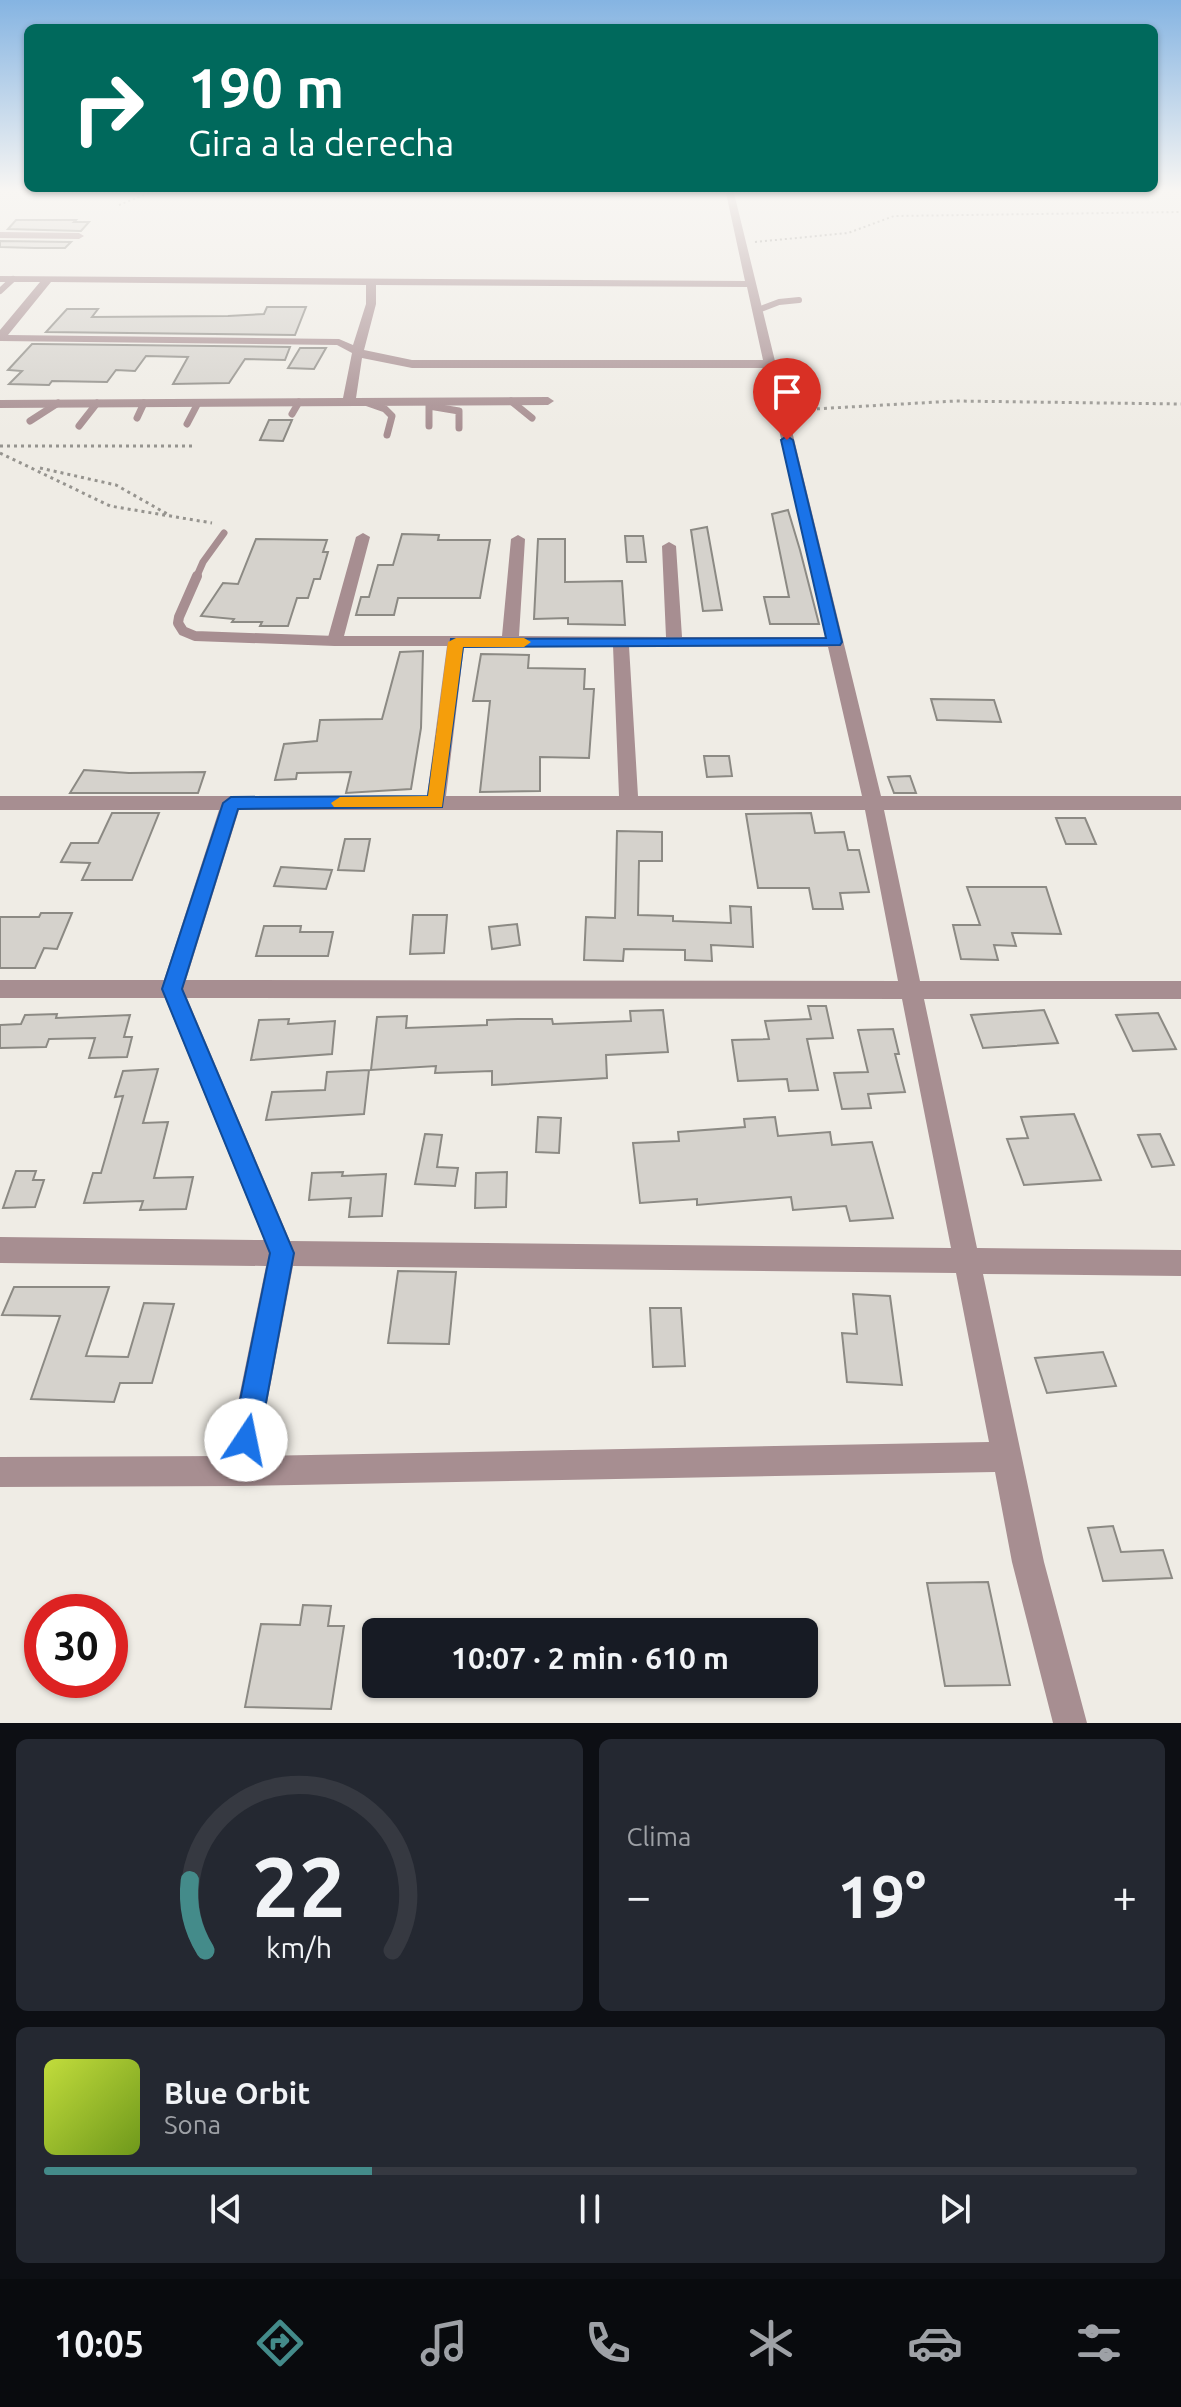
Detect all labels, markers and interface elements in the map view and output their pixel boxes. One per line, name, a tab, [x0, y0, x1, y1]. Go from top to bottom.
icon: right	[56, 56, 160, 160]
text: 190 m	[188, 56, 344, 119]
text: Gira a la derecha	[188, 122, 454, 163]
pin	[753, 358, 821, 440]
icon: arrive	[765, 370, 809, 414]
position arrow	[204, 1398, 288, 1482]
speed limit sign: 30	[24, 1594, 128, 1698]
text: 10:07 · 2 min · 610 m	[451, 1641, 729, 1675]
text: Clima	[627, 1822, 691, 1851]
text: 22	[252, 1839, 346, 1933]
text: 19°	[837, 1862, 926, 1929]
text: −	[627, 1871, 651, 1920]
text: +	[1112, 1871, 1137, 1920]
text: km/h	[266, 1931, 332, 1963]
text: Blue Orbit	[164, 2076, 310, 2110]
text: Sona	[164, 2110, 221, 2139]
icon: previous	[204, 2187, 248, 2231]
icon: pause	[568, 2187, 612, 2231]
icon: next	[933, 2187, 977, 2231]
icon: directions	[252, 2315, 308, 2371]
icon: music	[416, 2315, 472, 2371]
icon: phone	[580, 2315, 636, 2371]
icon: climate	[743, 2315, 799, 2371]
icon: car	[907, 2315, 963, 2371]
icon: filters	[1071, 2315, 1127, 2371]
text: 10:05	[54, 2323, 144, 2364]

